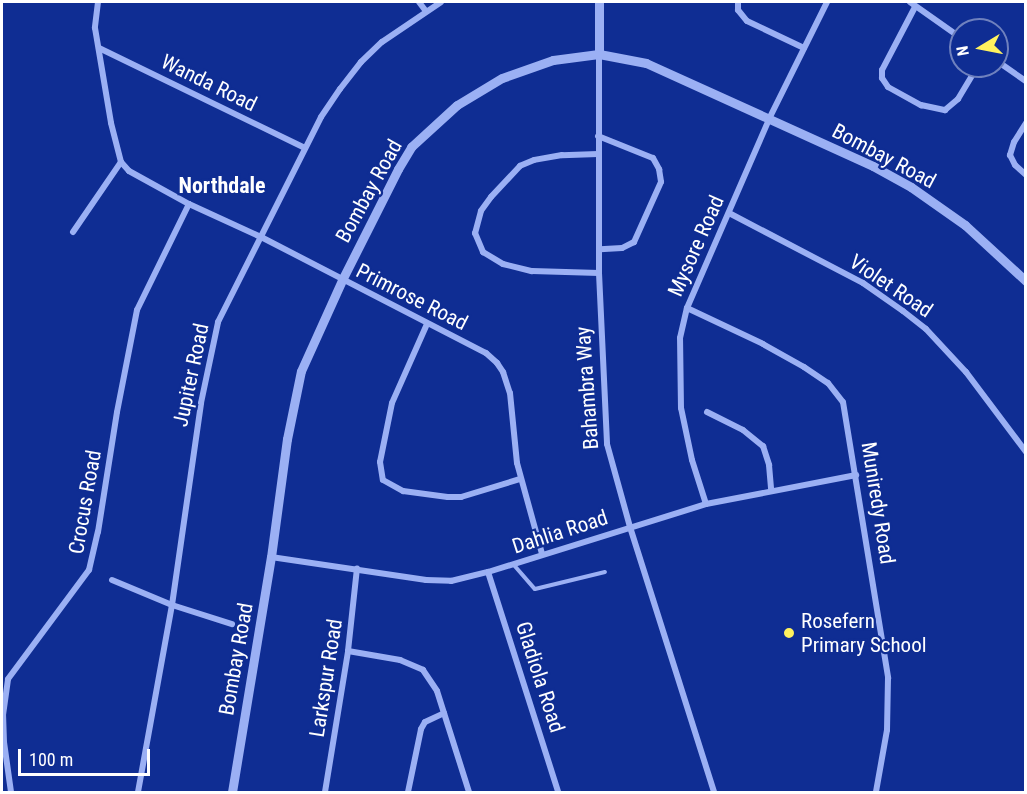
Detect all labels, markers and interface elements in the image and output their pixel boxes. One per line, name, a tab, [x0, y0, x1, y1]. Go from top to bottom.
north arrow	[949, 18, 1009, 78]
text: N	[953, 44, 973, 57]
street label: Wanda Road	[157, 49, 261, 117]
street label: Bombay Road	[828, 118, 940, 194]
street label: Bombay Road	[330, 135, 408, 247]
district label: Northdale	[178, 173, 266, 199]
street label: Mysore Road	[663, 192, 729, 300]
street label: Violet Road	[845, 249, 937, 323]
street label: Primrose Road	[352, 258, 472, 336]
street label: Jupiter Road	[168, 321, 214, 429]
street label: Bahambra Way	[570, 326, 604, 450]
street label: Muniredy Road	[856, 440, 900, 566]
street label: Crocus Road	[63, 448, 107, 556]
street label: Dahlia Road	[509, 505, 611, 559]
street label: Bombay Road	[214, 601, 258, 717]
place label: Rosefern Primary School	[801, 608, 927, 658]
street label: Larkspur Road	[304, 617, 348, 739]
street label: Gladiola Road	[510, 618, 570, 736]
marker: Rosefern Primary School	[782, 626, 796, 640]
scale bar	[21, 737, 153, 775]
text: 100 m	[29, 749, 73, 770]

